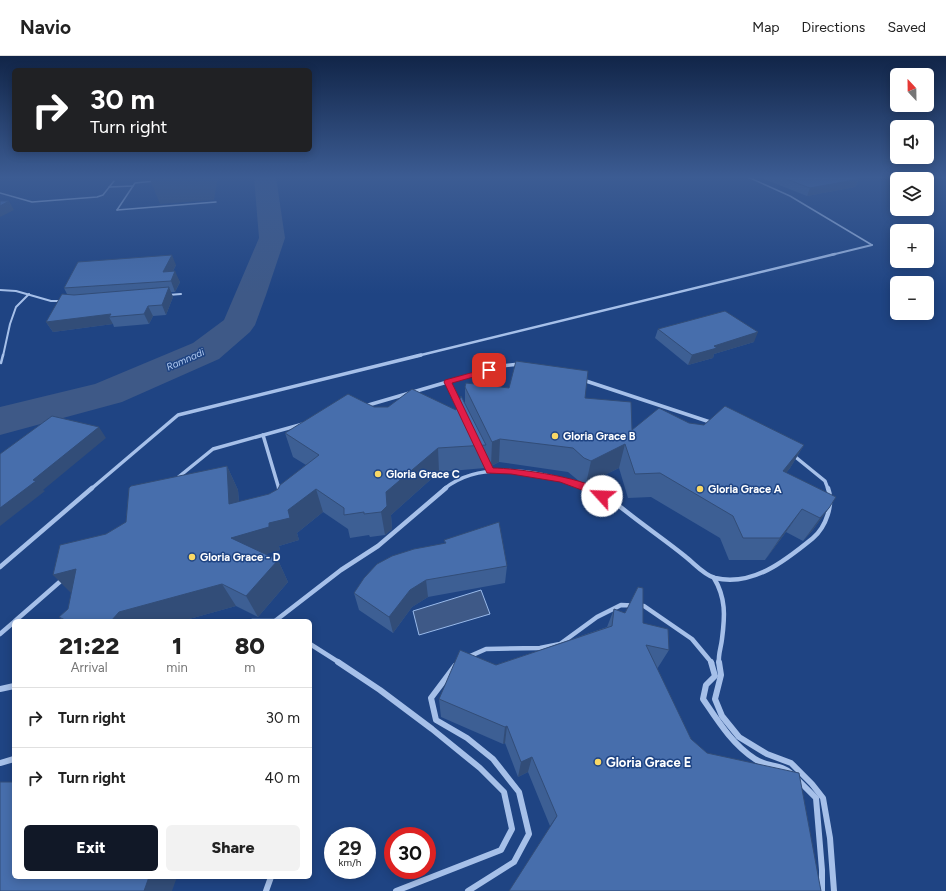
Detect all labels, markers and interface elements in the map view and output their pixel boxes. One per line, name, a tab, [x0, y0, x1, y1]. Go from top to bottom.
text: Navio	[20, 16, 71, 39]
text: Map	[752, 19, 780, 36]
text: Directions	[802, 19, 865, 36]
text: Saved	[887, 19, 926, 36]
north arrow	[890, 68, 934, 112]
map controls	[890, 68, 934, 320]
text: 30 m	[90, 82, 155, 116]
icon: right	[24, 84, 76, 136]
text: Turn right	[90, 116, 167, 138]
button: sound	[890, 120, 934, 164]
button: layers	[890, 172, 934, 216]
button: +	[890, 224, 934, 268]
button: −	[890, 276, 934, 320]
water label: Ramnadi	[164, 345, 207, 374]
pin	[472, 353, 506, 387]
icon: arrive	[478, 359, 500, 381]
place label: Gloria Grace B	[563, 430, 636, 443]
marker: Gloria Grace B	[550, 431, 560, 441]
place label: Gloria Grace C	[386, 468, 460, 481]
marker: Gloria Grace C	[373, 469, 383, 479]
position arrow	[581, 475, 623, 517]
place label: Gloria Grace A	[708, 483, 782, 496]
marker: Gloria Grace A	[695, 484, 705, 494]
place label: Gloria Grace - D	[200, 551, 281, 564]
marker: Gloria Grace - D	[187, 552, 197, 562]
text: 21:22	[59, 631, 119, 660]
text: 1	[172, 631, 182, 660]
text: 80	[235, 631, 265, 660]
text: Arrival	[71, 660, 108, 675]
text: min	[166, 660, 188, 675]
text: m	[244, 660, 255, 675]
icon: right	[24, 707, 46, 729]
text: Turn right	[58, 709, 126, 727]
text: 30 m	[266, 709, 300, 727]
place label: Gloria Grace E	[606, 755, 691, 770]
marker: Gloria Grace E	[593, 757, 603, 767]
icon: right	[24, 767, 46, 789]
text: Turn right	[58, 769, 126, 787]
text: 40 m	[265, 769, 300, 787]
button: Exit	[24, 825, 158, 871]
button: Share	[166, 825, 300, 871]
speed limit sign: 30	[384, 827, 436, 879]
text: 29	[338, 836, 362, 860]
text: km/h	[339, 856, 361, 869]

